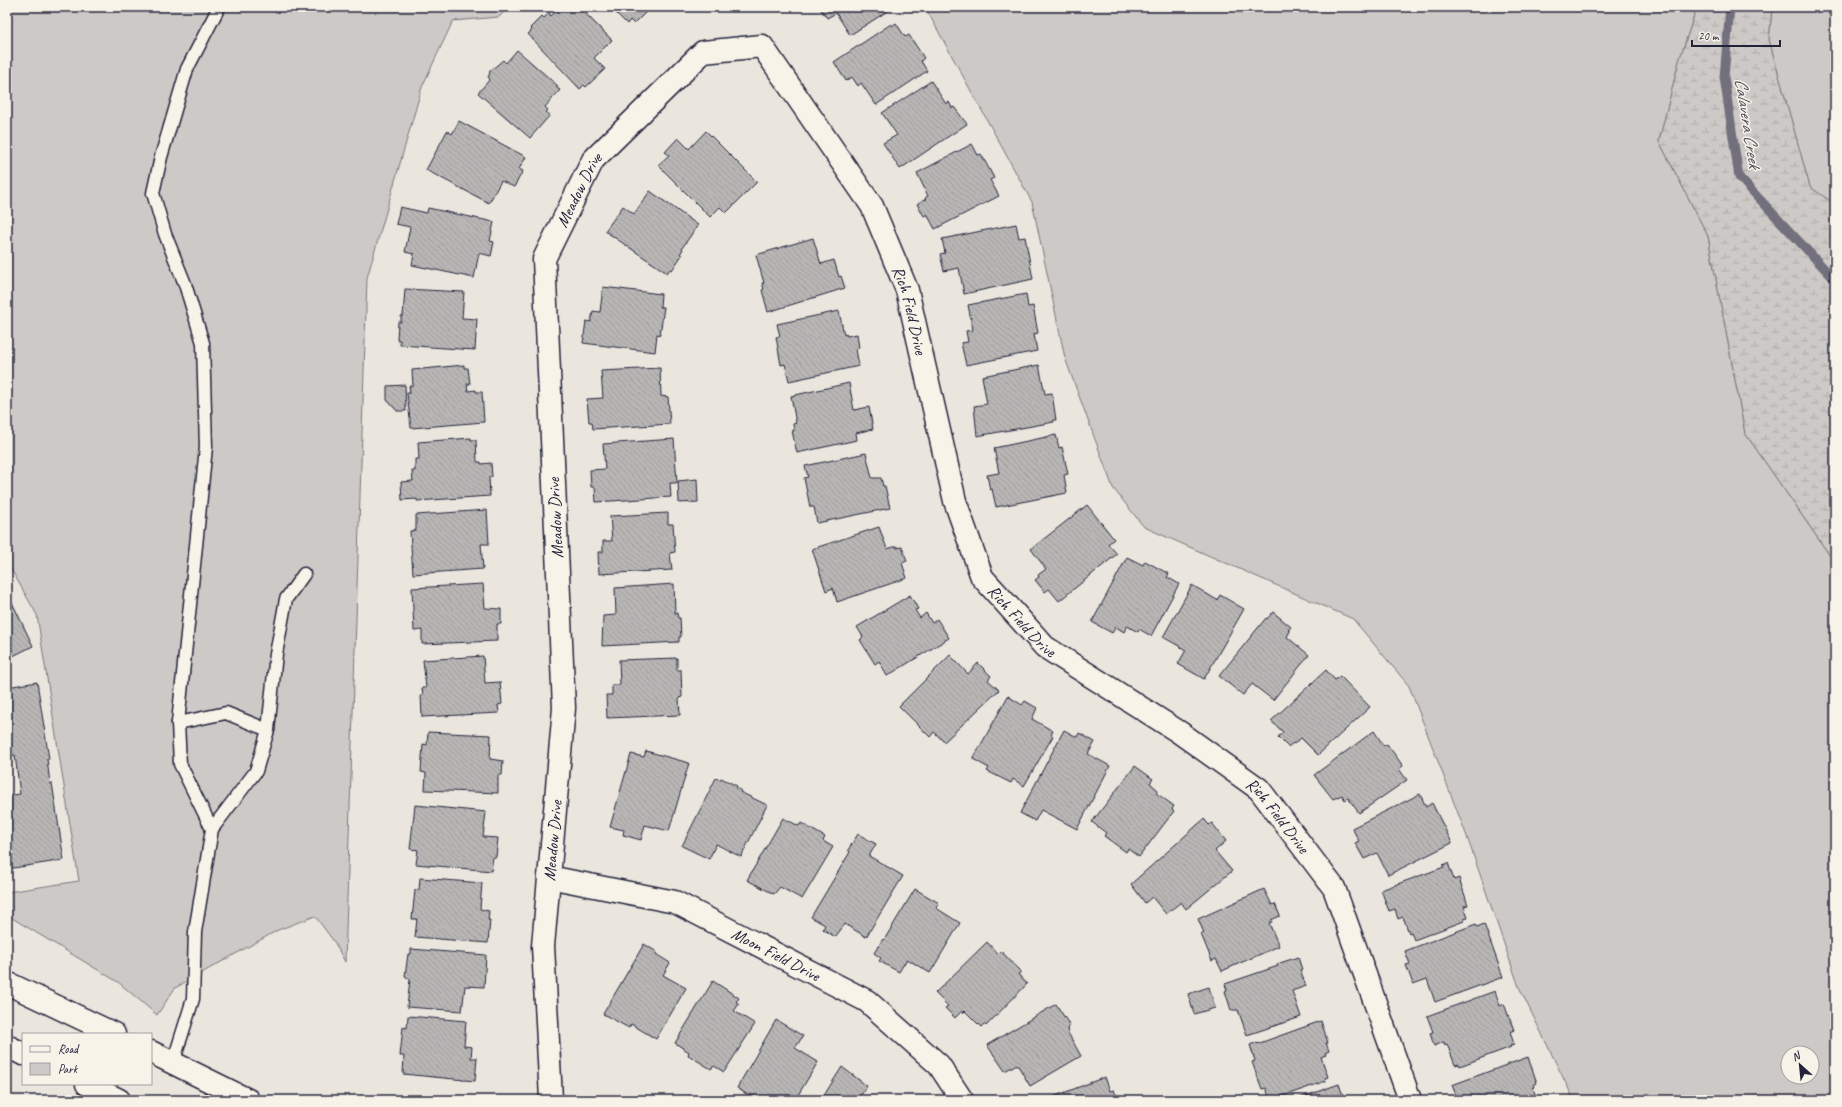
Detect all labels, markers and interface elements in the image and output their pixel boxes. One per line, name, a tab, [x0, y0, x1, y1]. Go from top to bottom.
scale bar	[1692, 22, 1780, 48]
text: 20 m	[1698, 28, 1720, 44]
water label: Calavera Creek	[1730, 77, 1766, 173]
street label: Meadow Drive	[551, 147, 607, 231]
street label: Rich Field Drive	[887, 263, 932, 358]
street label: Meadow Drive	[543, 476, 568, 559]
street label: Rich Field Drive	[983, 581, 1061, 663]
street label: Rich Field Drive	[1242, 773, 1315, 859]
street label: Meadow Drive	[539, 798, 567, 882]
street label: Moon Field Drive	[728, 923, 825, 987]
legend	[22, 1033, 152, 1085]
text: Road	[58, 1041, 80, 1057]
north arrow	[1780, 1045, 1820, 1085]
text: N	[1789, 1047, 1804, 1064]
text: Park	[58, 1061, 79, 1077]

